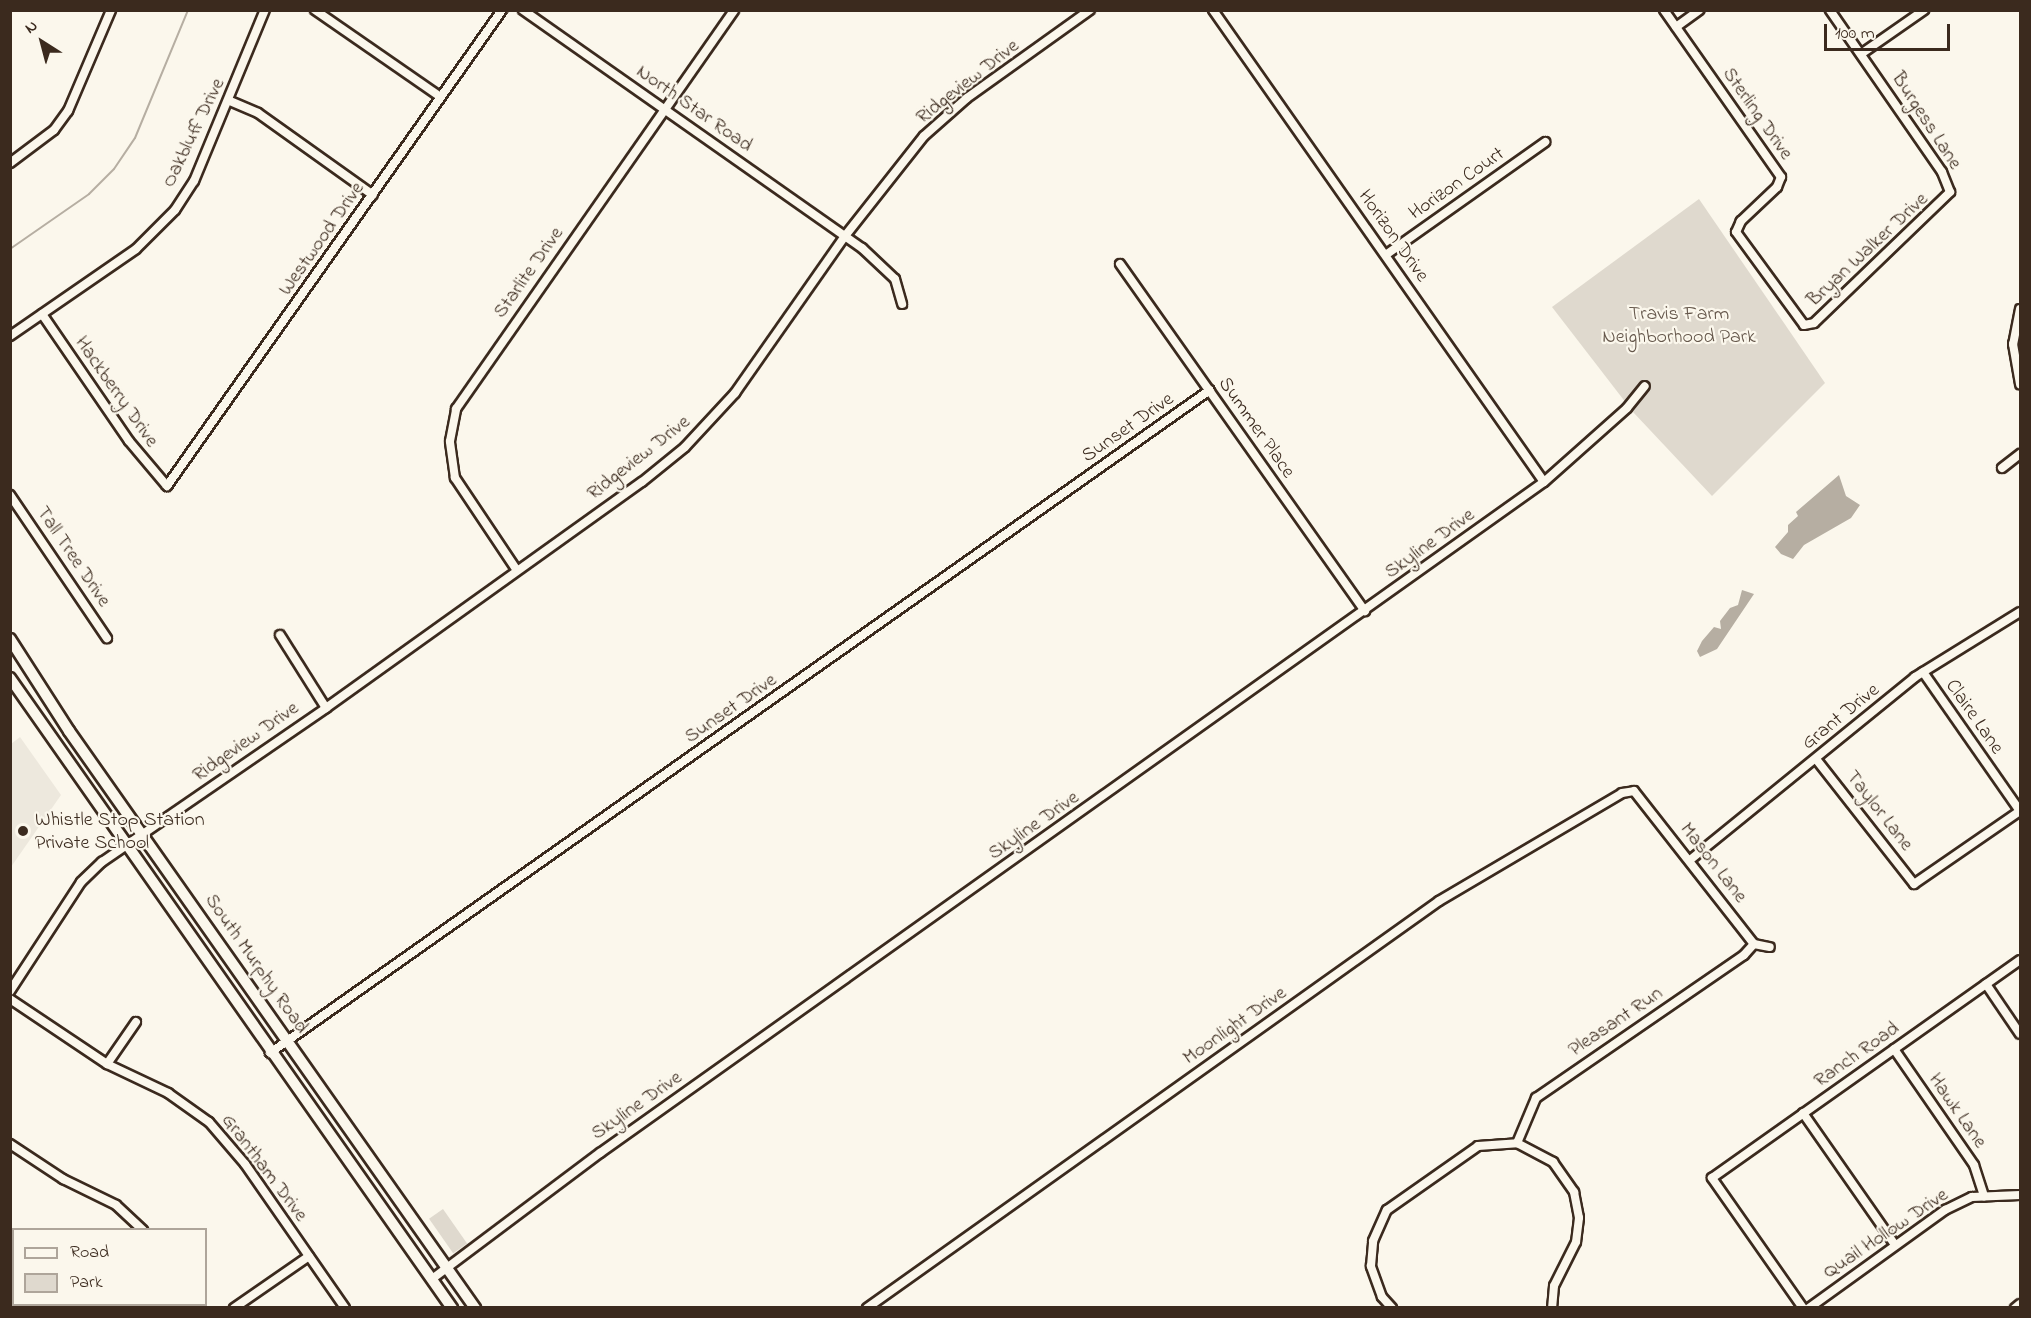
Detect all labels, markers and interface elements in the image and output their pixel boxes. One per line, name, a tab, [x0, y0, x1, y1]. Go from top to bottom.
north arrow	[12, 12, 72, 72]
scale bar	[1827, 12, 1953, 50]
text: N	[20, 15, 43, 40]
text: 100 m	[1835, 21, 1875, 47]
street label: Ridgeview Drive	[912, 34, 1024, 130]
street label: North Star Road	[631, 60, 757, 158]
street label: Sterling Drive	[1716, 63, 1798, 165]
street label: Burgess Lane	[1886, 68, 1966, 174]
street label: Oakbluff Drive	[157, 74, 231, 192]
street label: Horizon Court	[1405, 142, 1509, 226]
street label: Westwood Drive	[274, 178, 370, 300]
street label: Horizon Drive	[1352, 185, 1434, 287]
street label: Bryan Walker Drive	[1802, 188, 1934, 312]
street label: Starlite Drive	[489, 223, 569, 323]
park label: Travis Farm Neighborhood Park	[1602, 302, 1756, 349]
street label: Hackberry Drive	[69, 332, 163, 452]
street label: Summer Place	[1212, 373, 1300, 483]
street label: Sunset Drive	[1077, 388, 1179, 468]
street label: Ridgeview Drive	[583, 410, 695, 506]
street label: Tall Tree Drive	[31, 502, 115, 612]
street label: Skyline Drive	[1380, 503, 1480, 585]
street label: Sunset Drive	[680, 669, 782, 749]
street label: Claire Lane	[1940, 675, 2008, 759]
street label: Grant Drive	[1797, 678, 1885, 756]
street label: Ridgeview Drive	[188, 697, 304, 787]
street label: Taylor Lane	[1840, 766, 1918, 856]
street label: Skyline Drive	[984, 786, 1084, 866]
place label: Whistle Stop Station Private School	[35, 808, 205, 855]
street label: Mason Lane	[1674, 818, 1752, 908]
marker: Whistle Stop Station Private School	[16, 824, 30, 838]
street label: South Murphy Road	[199, 890, 313, 1038]
street label: Moonlight Drive	[1179, 981, 1291, 1071]
street label: Pleasant Run	[1564, 982, 1668, 1062]
street label: Ranch Road	[1810, 1017, 1904, 1093]
street label: Skyline Drive	[587, 1066, 687, 1146]
street label: Hawk Lane	[1923, 1069, 1991, 1153]
street label: Grantham Drive	[216, 1109, 312, 1227]
street label: Quail Hollow Drive	[1819, 1183, 1953, 1285]
legend	[12, 1228, 207, 1306]
text: Road	[70, 1240, 109, 1266]
text: Park	[70, 1270, 103, 1296]

